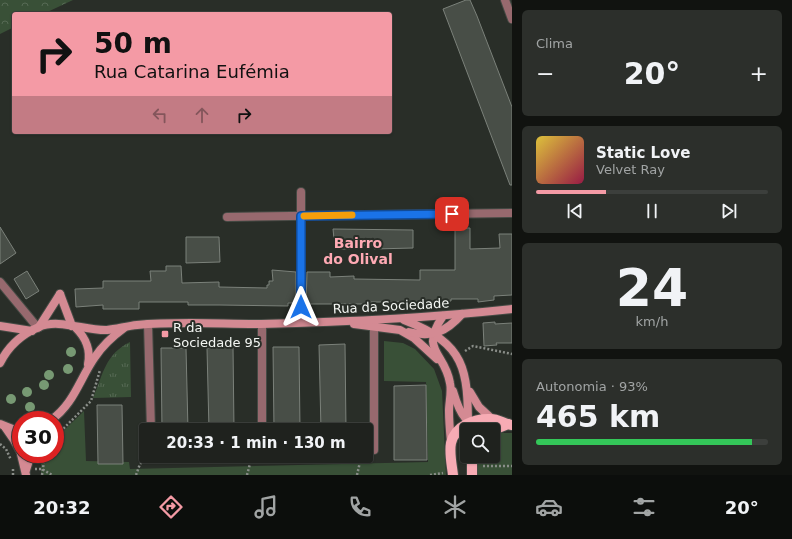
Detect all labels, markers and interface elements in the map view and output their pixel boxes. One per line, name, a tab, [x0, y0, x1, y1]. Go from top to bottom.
text: 50 m	[94, 27, 172, 60]
icon: right	[28, 28, 80, 80]
text: Clima	[536, 36, 573, 51]
text: 20°	[624, 56, 680, 91]
text: Rua Catarina Eufémia	[94, 61, 290, 82]
text: −	[536, 61, 554, 86]
text: +	[750, 61, 768, 86]
icon: left	[149, 104, 171, 126]
icon: ahead	[191, 104, 213, 126]
icon: right	[233, 104, 255, 126]
text: Static Love	[596, 144, 690, 162]
text: Velvet Ray	[596, 162, 665, 177]
pin	[435, 197, 469, 231]
icon: previous	[564, 200, 586, 222]
icon: pause	[641, 200, 663, 222]
icon: next	[718, 200, 740, 222]
icon: arrive	[441, 203, 463, 225]
district label: Bairro do Olival	[323, 235, 393, 267]
text: 24	[616, 258, 688, 318]
position arrow	[280, 286, 322, 328]
street label: Rua da Sociedade	[332, 295, 450, 317]
text: km/h	[636, 314, 668, 329]
place label: R da Sociedade 95	[173, 320, 261, 350]
marker: R da Sociedade 95	[160, 329, 170, 339]
text: Autonomia · 93%	[536, 379, 648, 394]
text: 465 km	[536, 399, 660, 434]
speed limit sign: 30	[12, 411, 64, 463]
map controls	[460, 423, 500, 463]
button: search	[460, 423, 500, 463]
text: 20:33 · 1 min · 130 m	[166, 434, 346, 452]
icon: directions	[157, 493, 185, 521]
icon: music	[252, 493, 280, 521]
icon: phone	[346, 493, 374, 521]
icon: climate	[441, 493, 469, 521]
icon: car	[535, 493, 563, 521]
icon: filters	[630, 493, 658, 521]
text: 20:32	[33, 497, 91, 518]
text: 20°	[725, 497, 759, 518]

